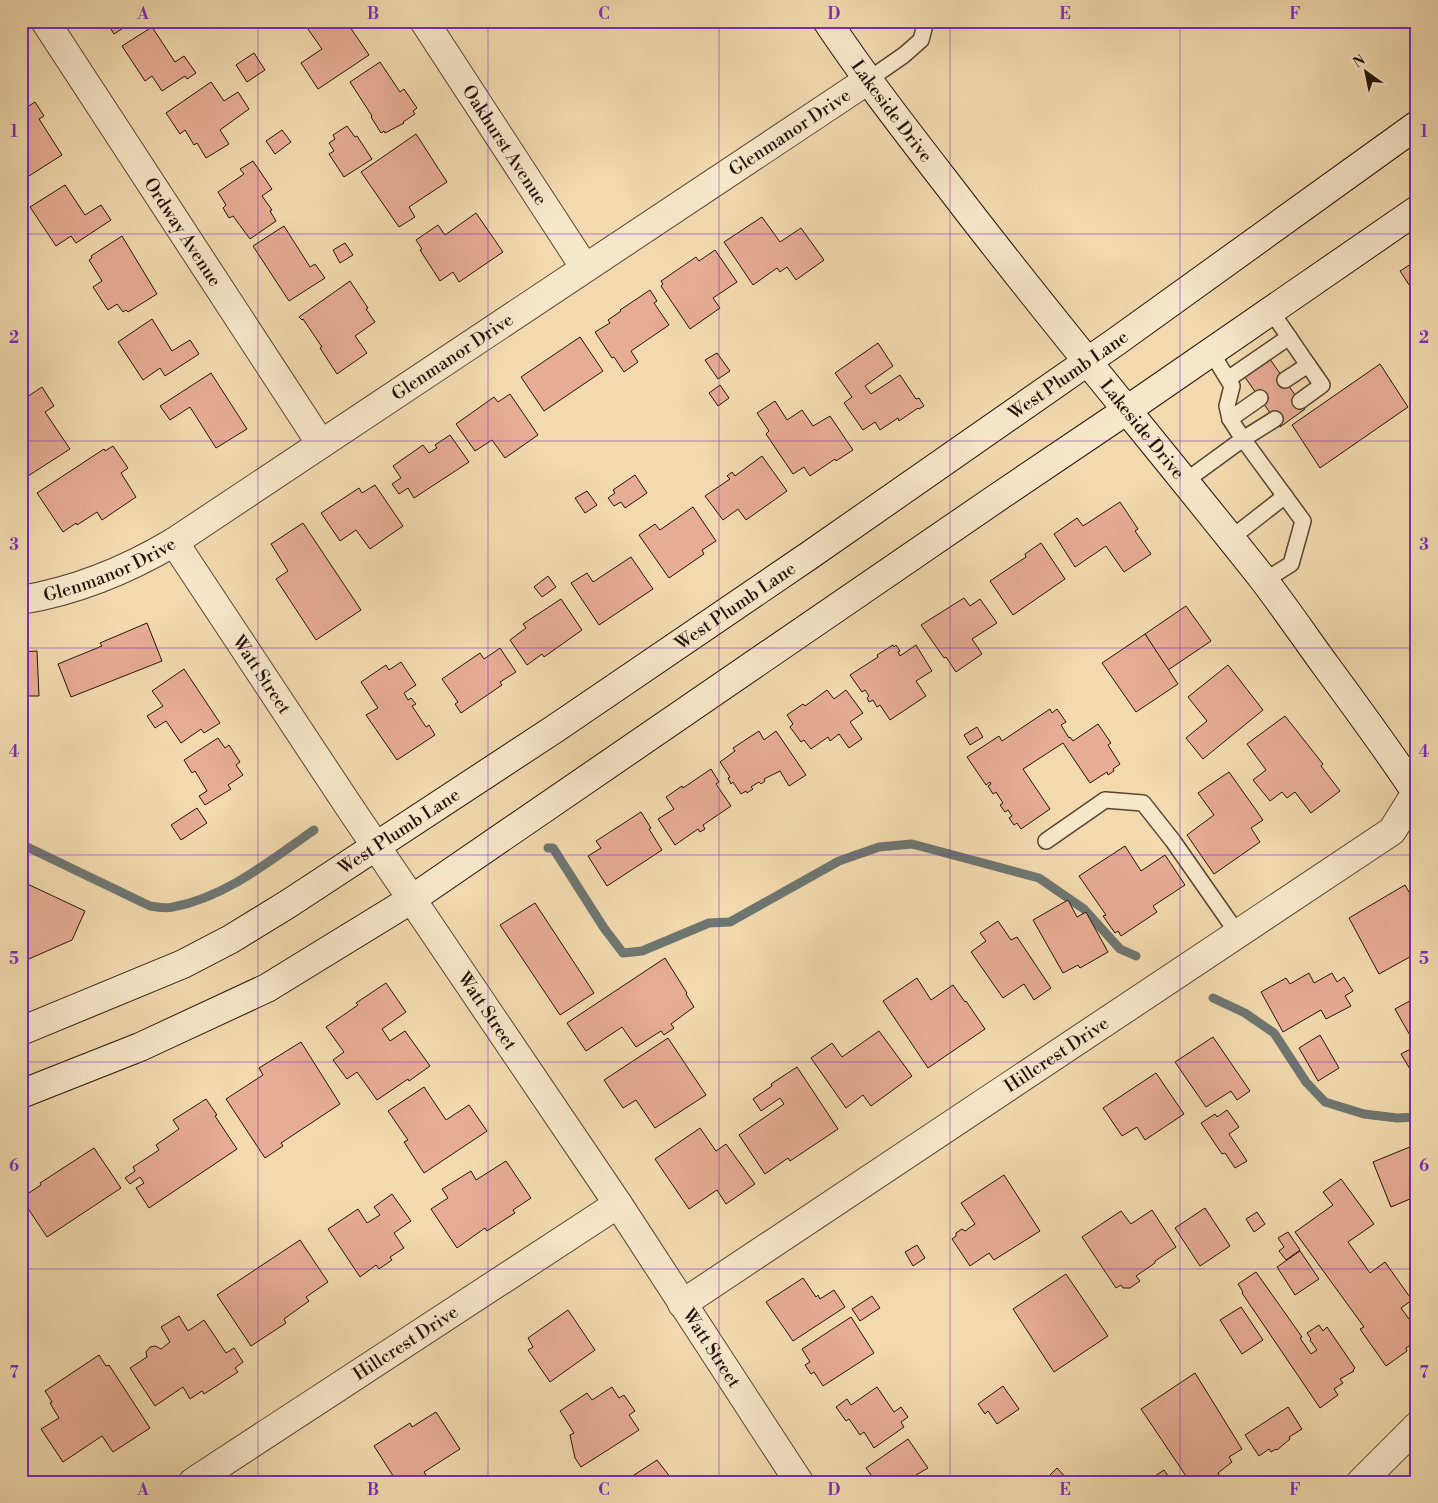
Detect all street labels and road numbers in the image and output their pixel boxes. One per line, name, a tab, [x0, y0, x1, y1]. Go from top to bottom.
street label: Lakeside Drive	[846, 56, 937, 167]
street label: Oakhurst Avenue	[457, 81, 552, 210]
street label: Glenmanor Drive	[724, 84, 855, 181]
street label: Ordway Avenue	[138, 173, 226, 291]
street label: Glenmanor Drive	[387, 308, 518, 406]
street label: West Plumb Lane	[1003, 326, 1133, 426]
street label: Lakeside Drive	[1095, 375, 1189, 484]
street label: Glenmanor Drive	[41, 532, 180, 607]
street label: West Plumb Lane	[670, 557, 800, 656]
street label: Watt Street	[226, 630, 296, 719]
street label: West Plumb Lane	[333, 783, 464, 880]
street label: Watt Street	[452, 967, 522, 1055]
street label: Hillcrest Drive	[1000, 1012, 1113, 1098]
street label: Hillcrest Drive	[349, 1301, 463, 1386]
street label: Watt Street	[677, 1304, 746, 1393]

